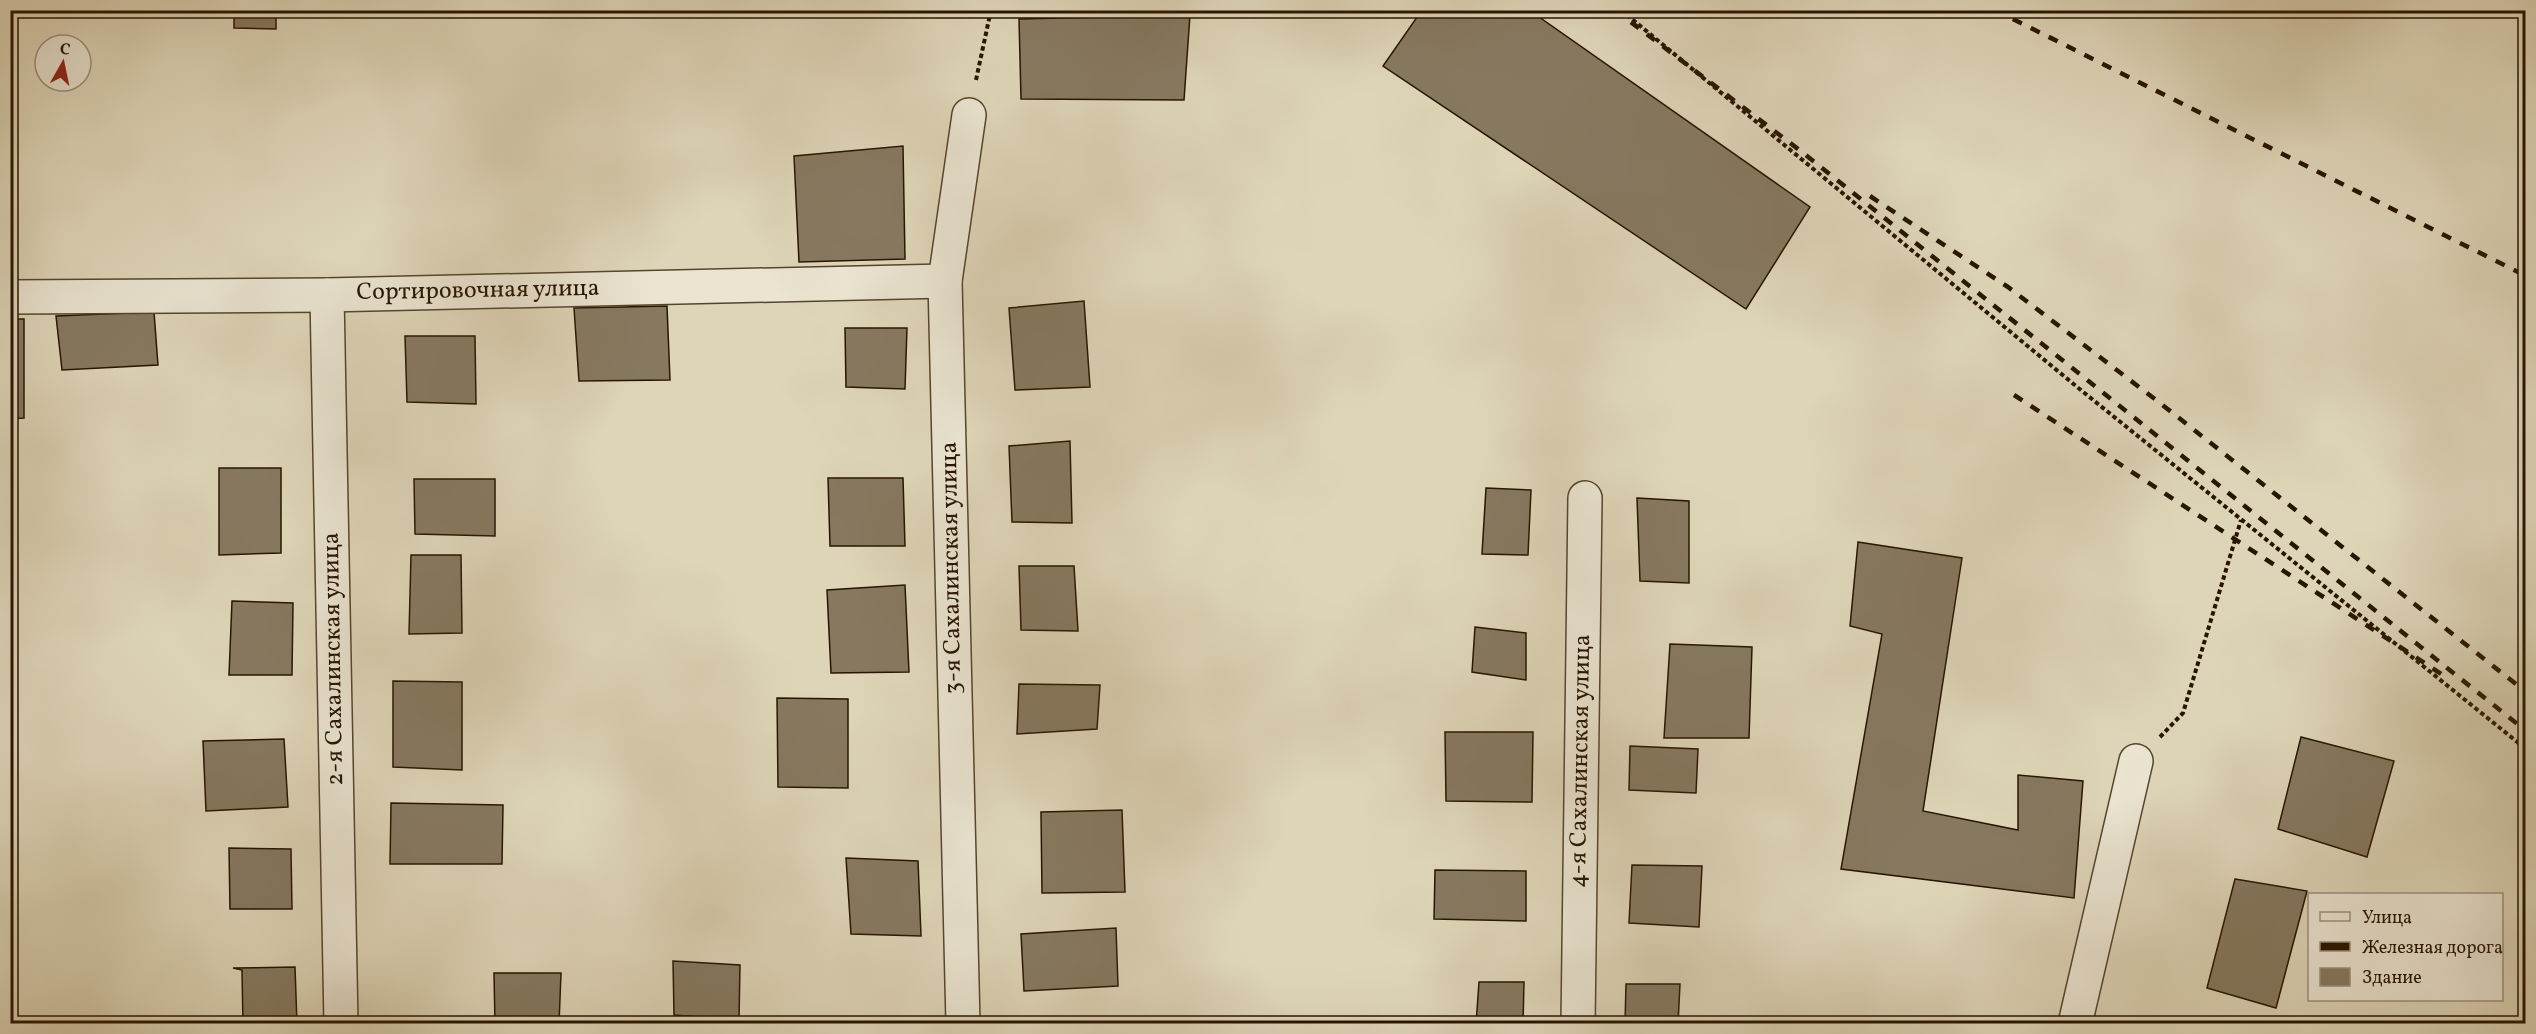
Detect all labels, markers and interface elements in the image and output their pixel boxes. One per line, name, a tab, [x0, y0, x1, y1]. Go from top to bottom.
north arrow	[33, 33, 93, 93]
text: С	[58, 38, 72, 62]
street label: Сортировочная улица	[356, 272, 600, 310]
street label: 3-я Сахалинская улица	[933, 441, 971, 695]
street label: 2-я Сахалинская улица	[315, 532, 353, 786]
street label: 4-я Сахалинская улица	[1562, 634, 1600, 888]
legend	[2308, 893, 2503, 1001]
text: Улица	[2362, 906, 2412, 931]
text: Железная дорога	[2362, 936, 2503, 961]
text: Здание	[2362, 966, 2422, 991]

